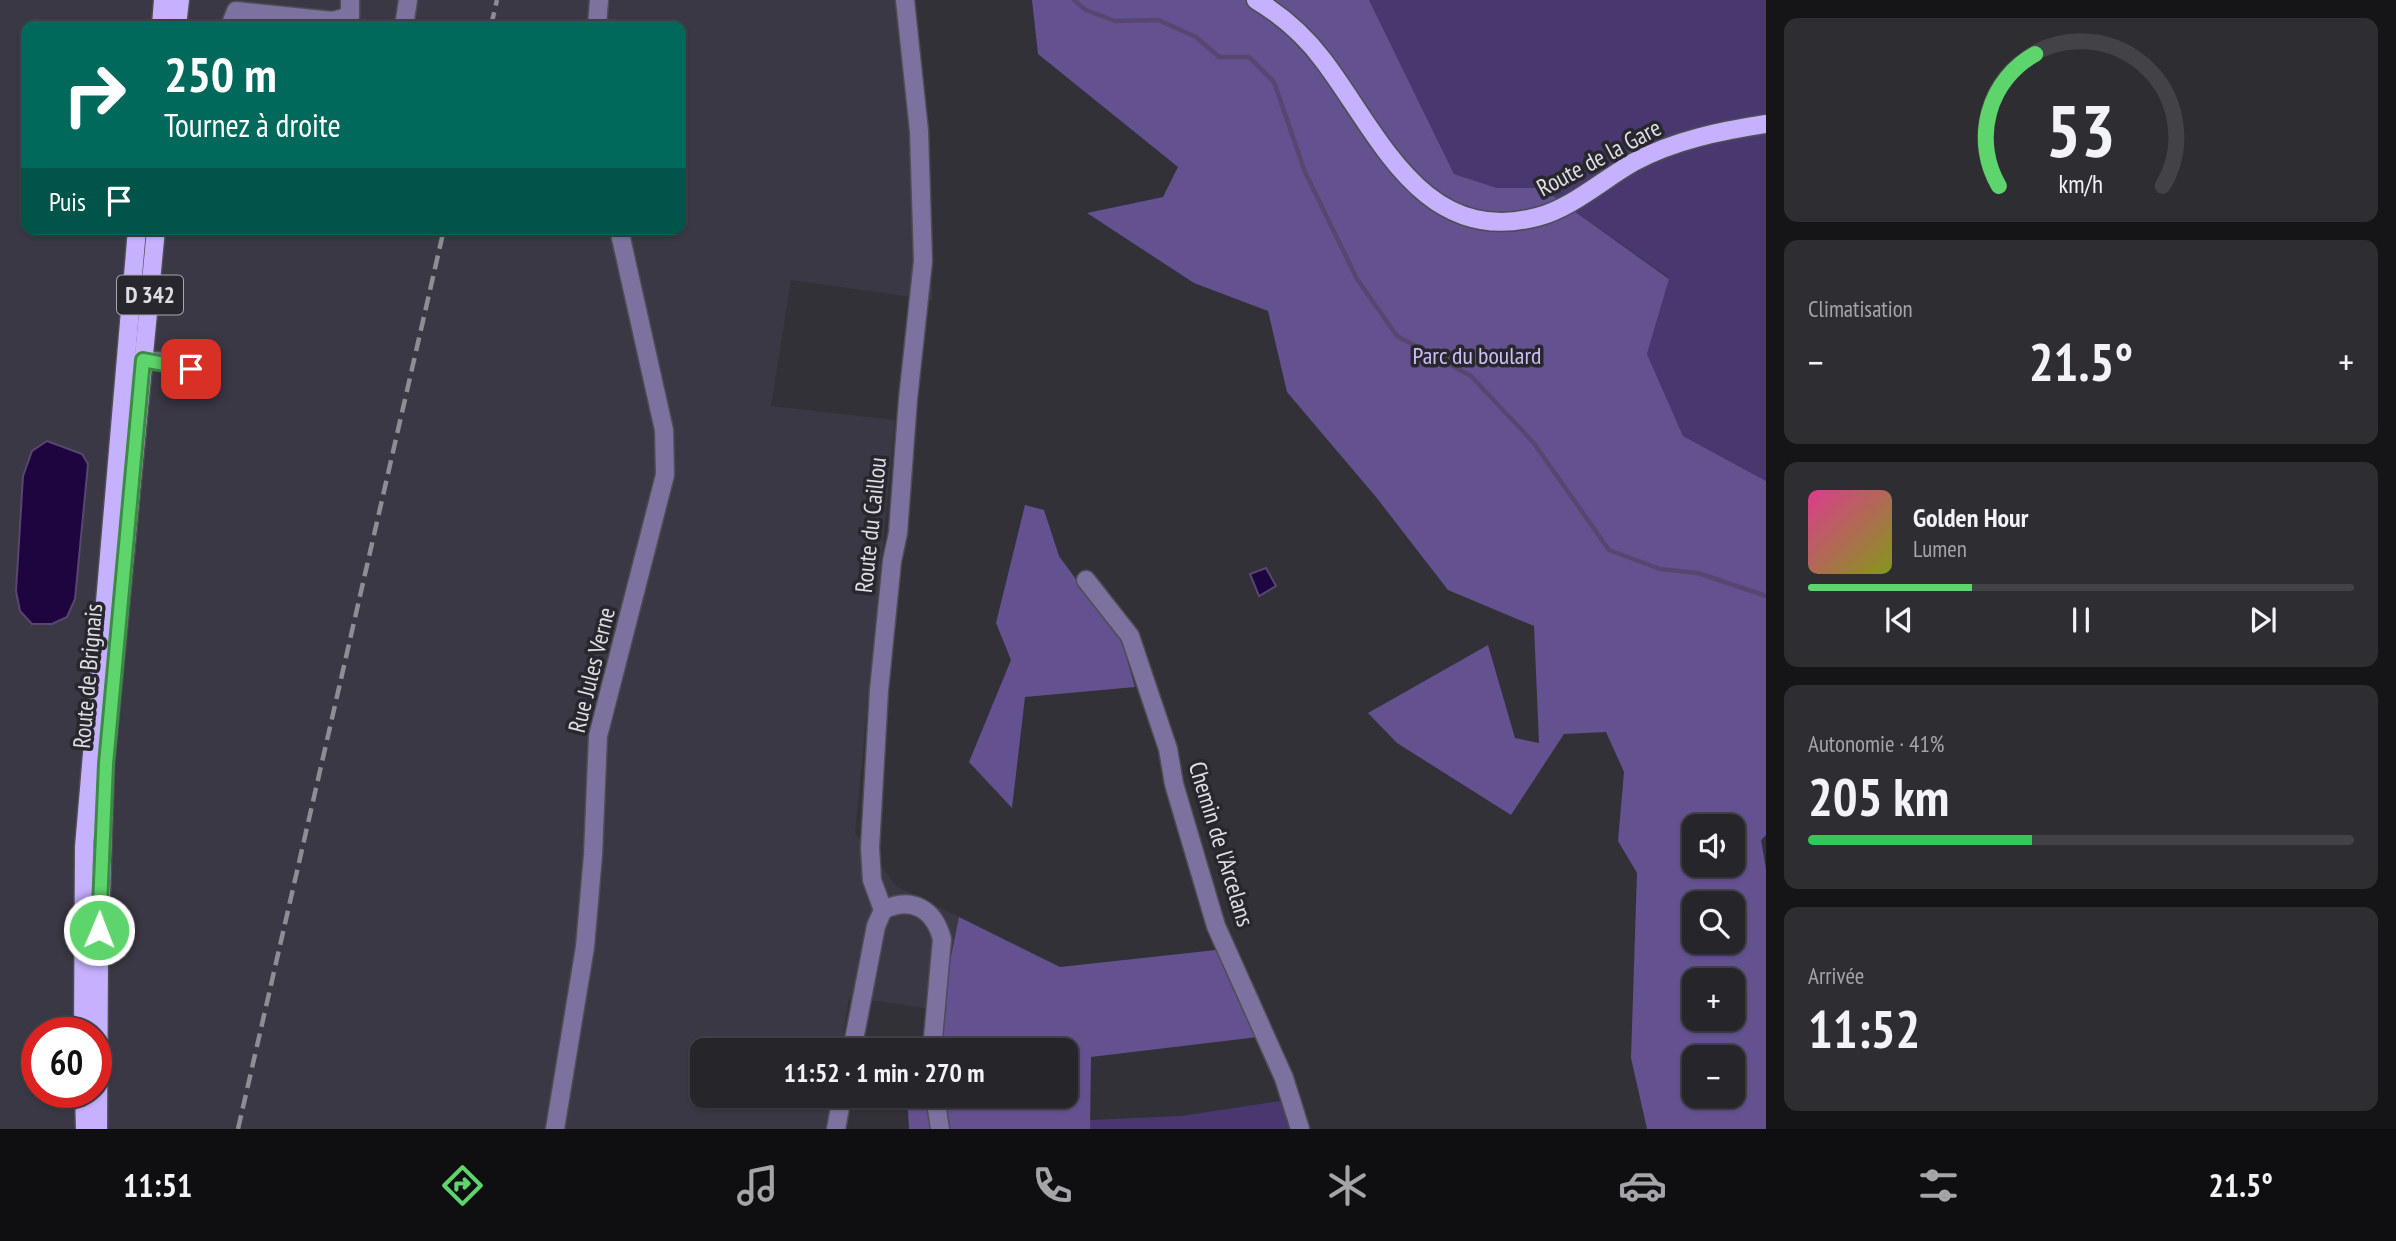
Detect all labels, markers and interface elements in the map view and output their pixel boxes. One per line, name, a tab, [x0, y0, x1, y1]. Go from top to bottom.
text: 250 m	[164, 42, 277, 106]
icon: right	[49, 49, 140, 140]
text: 53	[2046, 82, 2116, 176]
text: Tournez à droite	[164, 104, 341, 146]
street label: Route de la Gare	[1531, 112, 1666, 203]
text: km/h	[2059, 168, 2103, 200]
icon: arrive	[100, 182, 138, 220]
text: Puis	[49, 185, 86, 218]
road number: D 342	[117, 276, 183, 314]
text: Climatisation	[1808, 294, 1913, 323]
text: 21.5°	[2029, 328, 2133, 395]
text: −	[1808, 337, 1824, 386]
text: +	[2338, 337, 2354, 386]
pin	[161, 339, 221, 399]
park label: Parc du boulard	[1413, 340, 1541, 371]
icon: arrive	[172, 350, 210, 388]
street label: Route du Caillou	[848, 456, 893, 594]
text: Golden Hour	[1913, 501, 2028, 534]
text: Lumen	[1913, 534, 1967, 563]
icon: previous	[1880, 601, 1918, 639]
icon: pause	[2062, 601, 2100, 639]
icon: next	[2244, 601, 2282, 639]
street label: Route de Brignais	[66, 602, 109, 750]
street label: Rue Jules Verne	[561, 604, 622, 736]
text: Autonomie · 41%	[1808, 729, 1944, 758]
street label: Chemin de l'Arcelans	[1182, 758, 1261, 930]
text: 205 km	[1808, 763, 1949, 830]
map controls	[1682, 814, 1745, 1108]
button: sound	[1682, 814, 1745, 877]
button: search	[1682, 891, 1745, 954]
position arrow	[62, 893, 136, 967]
text: Arrivée	[1808, 961, 1864, 990]
button: +	[1682, 968, 1745, 1031]
text: 11:52	[1808, 995, 1920, 1062]
speed limit sign: 60	[21, 1017, 112, 1108]
button: −	[1682, 1045, 1745, 1108]
text: 11:52 · 1 min · 270 m	[784, 1056, 984, 1089]
icon: directions	[438, 1161, 487, 1210]
icon: music	[733, 1161, 782, 1210]
icon: phone	[1028, 1161, 1077, 1210]
icon: climate	[1323, 1161, 1372, 1210]
icon: car	[1618, 1161, 1667, 1210]
icon: filters	[1914, 1161, 1963, 1210]
text: 11:51	[123, 1164, 192, 1206]
text: 21.5°	[2209, 1164, 2273, 1206]

